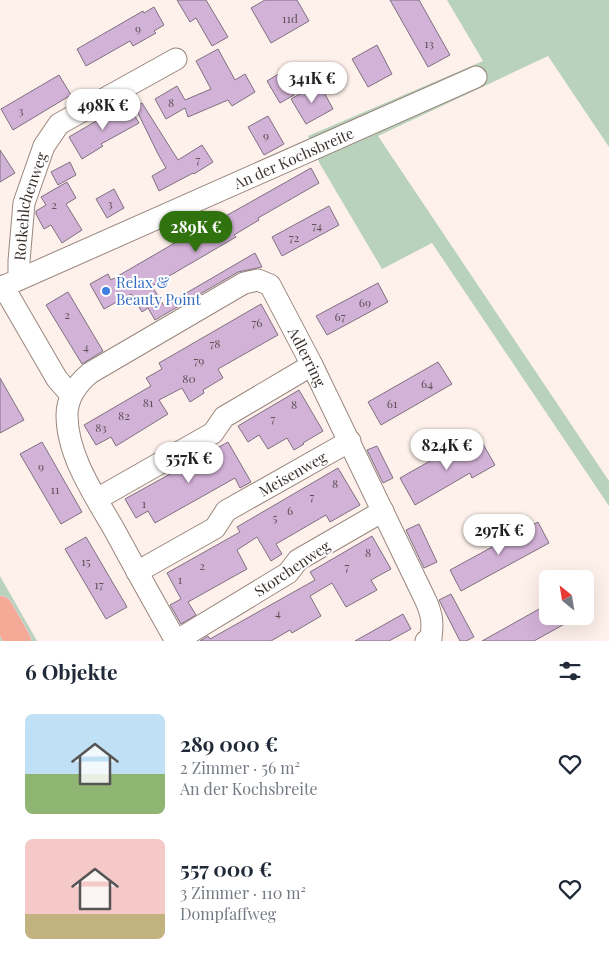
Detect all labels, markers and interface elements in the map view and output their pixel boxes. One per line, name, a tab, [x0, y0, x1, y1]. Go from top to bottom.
house number: 11d	[282, 10, 298, 26]
house number: 9	[135, 20, 141, 36]
house number: 13	[424, 35, 434, 51]
pin: 341K €	[271, 62, 353, 104]
text: 341K €	[288, 67, 336, 88]
pin: 498K €	[62, 88, 144, 131]
text: 498K €	[77, 94, 129, 115]
house number: 8	[168, 94, 174, 110]
house number: 3	[18, 102, 24, 118]
street label: An der Kochsbreite	[229, 123, 357, 194]
house number: 9	[263, 127, 269, 143]
street label: Rotkehlchenweg	[9, 149, 51, 261]
house number: 7	[196, 151, 201, 167]
house number: 3	[107, 195, 113, 211]
house number: 2	[51, 196, 57, 212]
pin: 289K €	[155, 210, 237, 253]
text: 289K €	[170, 216, 222, 237]
house number: 74	[312, 217, 322, 233]
house number: 72	[289, 229, 300, 245]
place label: Relax & Beauty Point	[116, 272, 202, 309]
marker: Relax & Beauty Point	[100, 285, 112, 297]
house number: 69	[359, 294, 371, 310]
house number: 2	[64, 306, 70, 322]
house number: 67	[334, 308, 346, 324]
house number: 76	[251, 314, 263, 330]
street label: Adlerring	[283, 323, 331, 390]
house number: 78	[209, 335, 221, 351]
house number: 4	[83, 338, 89, 354]
house number: 79	[194, 352, 204, 368]
house number: 80	[182, 370, 196, 386]
house number: 64	[421, 375, 433, 391]
house number: 81	[143, 394, 154, 410]
house number: 61	[387, 395, 398, 411]
house number: 8	[291, 396, 297, 412]
house number: 82	[118, 407, 130, 423]
house number: 7	[271, 410, 276, 426]
house number: 83	[95, 419, 107, 435]
pin: 824K €	[406, 428, 488, 471]
text: 824K €	[421, 434, 473, 455]
pin: 557K €	[148, 442, 230, 484]
street label: Meisenweg	[255, 446, 330, 501]
text: 557K €	[165, 447, 213, 468]
house number: 9	[38, 458, 44, 474]
house number: 8	[332, 475, 338, 491]
house number: 11	[51, 481, 60, 497]
house number: 7	[310, 488, 315, 504]
house number: 1	[142, 495, 147, 511]
house number: 6	[287, 502, 293, 518]
house number: 5	[273, 509, 278, 525]
pin: 297K €	[458, 514, 540, 556]
text: 297K €	[474, 519, 524, 540]
street label: Storchenweg	[250, 535, 334, 601]
house number: 8	[365, 544, 371, 560]
house number: 15	[81, 553, 91, 569]
house number: 2	[199, 557, 205, 573]
house number: 7	[345, 558, 350, 574]
north arrow	[539, 570, 594, 625]
map controls	[539, 570, 594, 625]
house number: 1	[178, 571, 183, 587]
house number: 17	[94, 576, 104, 592]
house number: 4	[275, 604, 281, 620]
text: 6 Objekte	[25, 657, 118, 685]
icon: filters	[556, 657, 584, 685]
text: 289 000 €	[180, 729, 278, 757]
icon: home	[65, 734, 125, 794]
icon: heart	[556, 750, 584, 778]
text: 2 Zimmer · 56 m²	[180, 757, 300, 778]
text: An der Kochsbreite	[180, 778, 318, 799]
text: 557 000 €	[180, 854, 272, 882]
icon: home	[65, 859, 125, 919]
icon: heart	[556, 875, 584, 903]
text: 3 Zimmer · 110 m²	[180, 882, 306, 903]
text: Dompfaffweg	[180, 903, 276, 924]

